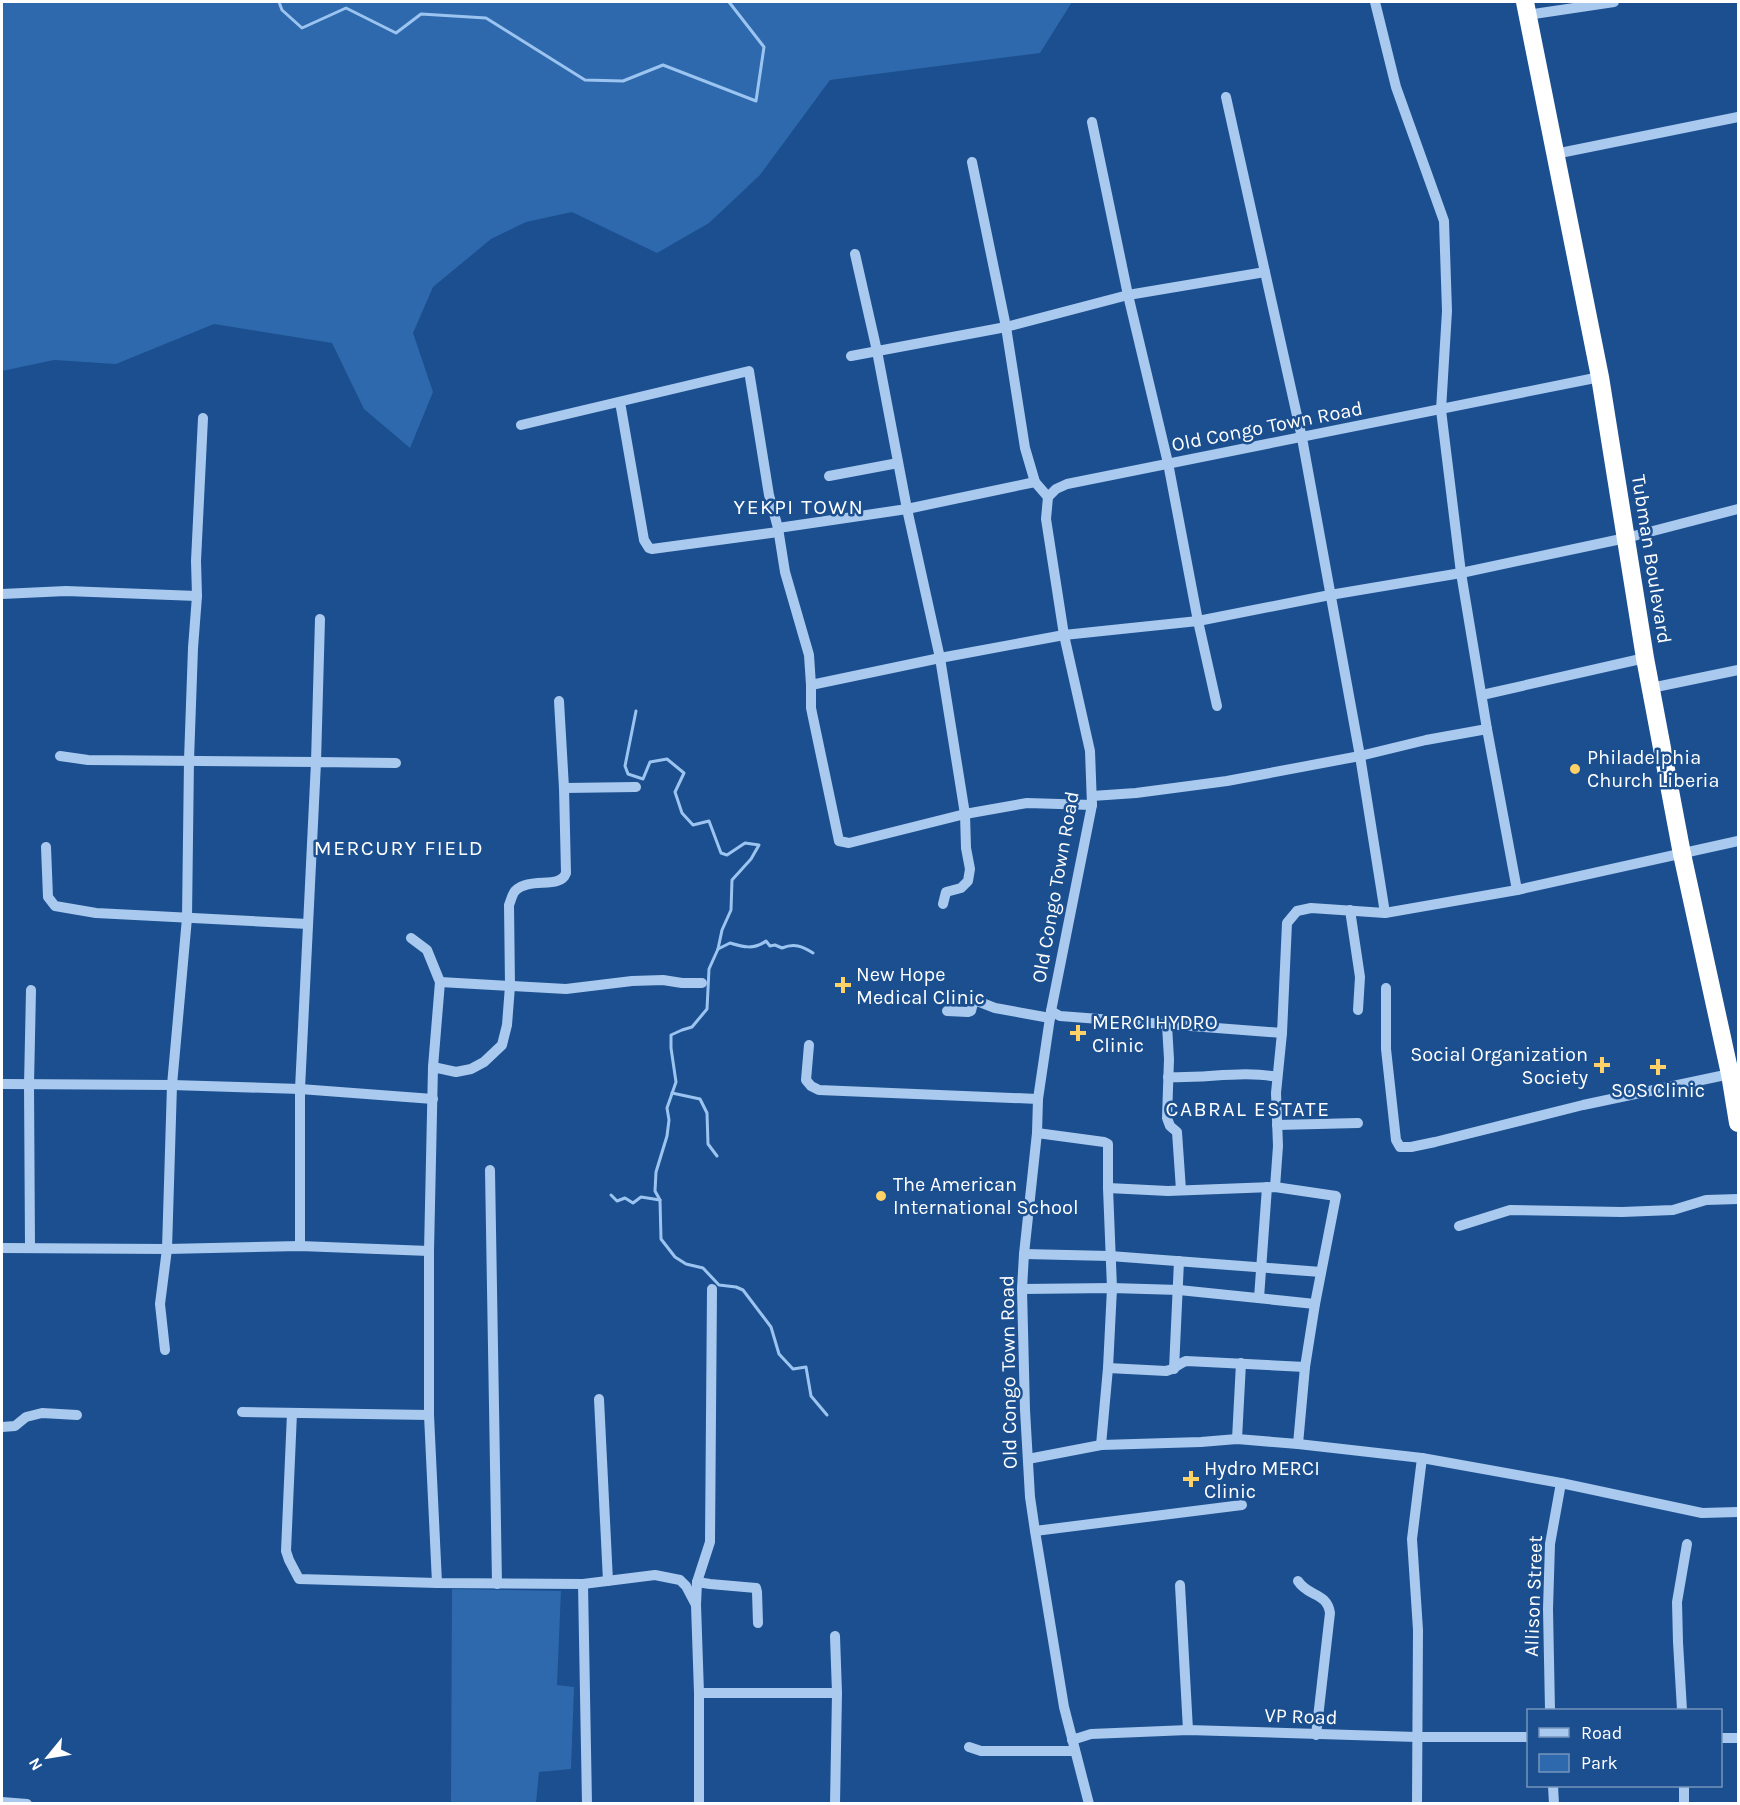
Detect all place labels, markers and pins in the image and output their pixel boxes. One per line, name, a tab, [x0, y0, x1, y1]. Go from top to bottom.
place label: Philadelphia Church Liberia	[1587, 746, 1719, 792]
marker: Philadelphia Church Liberia	[1568, 762, 1582, 776]
place label: New Hope Medical Clinic	[856, 963, 985, 1009]
marker: New Hope Medical Clinic	[834, 976, 852, 994]
place label: MERCI HYDRO Clinic	[1092, 1011, 1218, 1057]
marker: MERCI HYDRO Clinic	[1069, 1024, 1087, 1042]
place label: Social Organization Society	[1410, 1043, 1588, 1089]
marker: Social Organization Society	[1593, 1056, 1611, 1074]
marker: SOS Clinic	[1649, 1058, 1667, 1076]
place label: SOS Clinic	[1611, 1079, 1705, 1102]
place label: The American International School	[893, 1173, 1079, 1219]
marker: The American International School	[874, 1189, 888, 1203]
place label: Hydro MERCI Clinic	[1204, 1457, 1320, 1503]
marker: Hydro MERCI Clinic	[1182, 1470, 1200, 1488]

